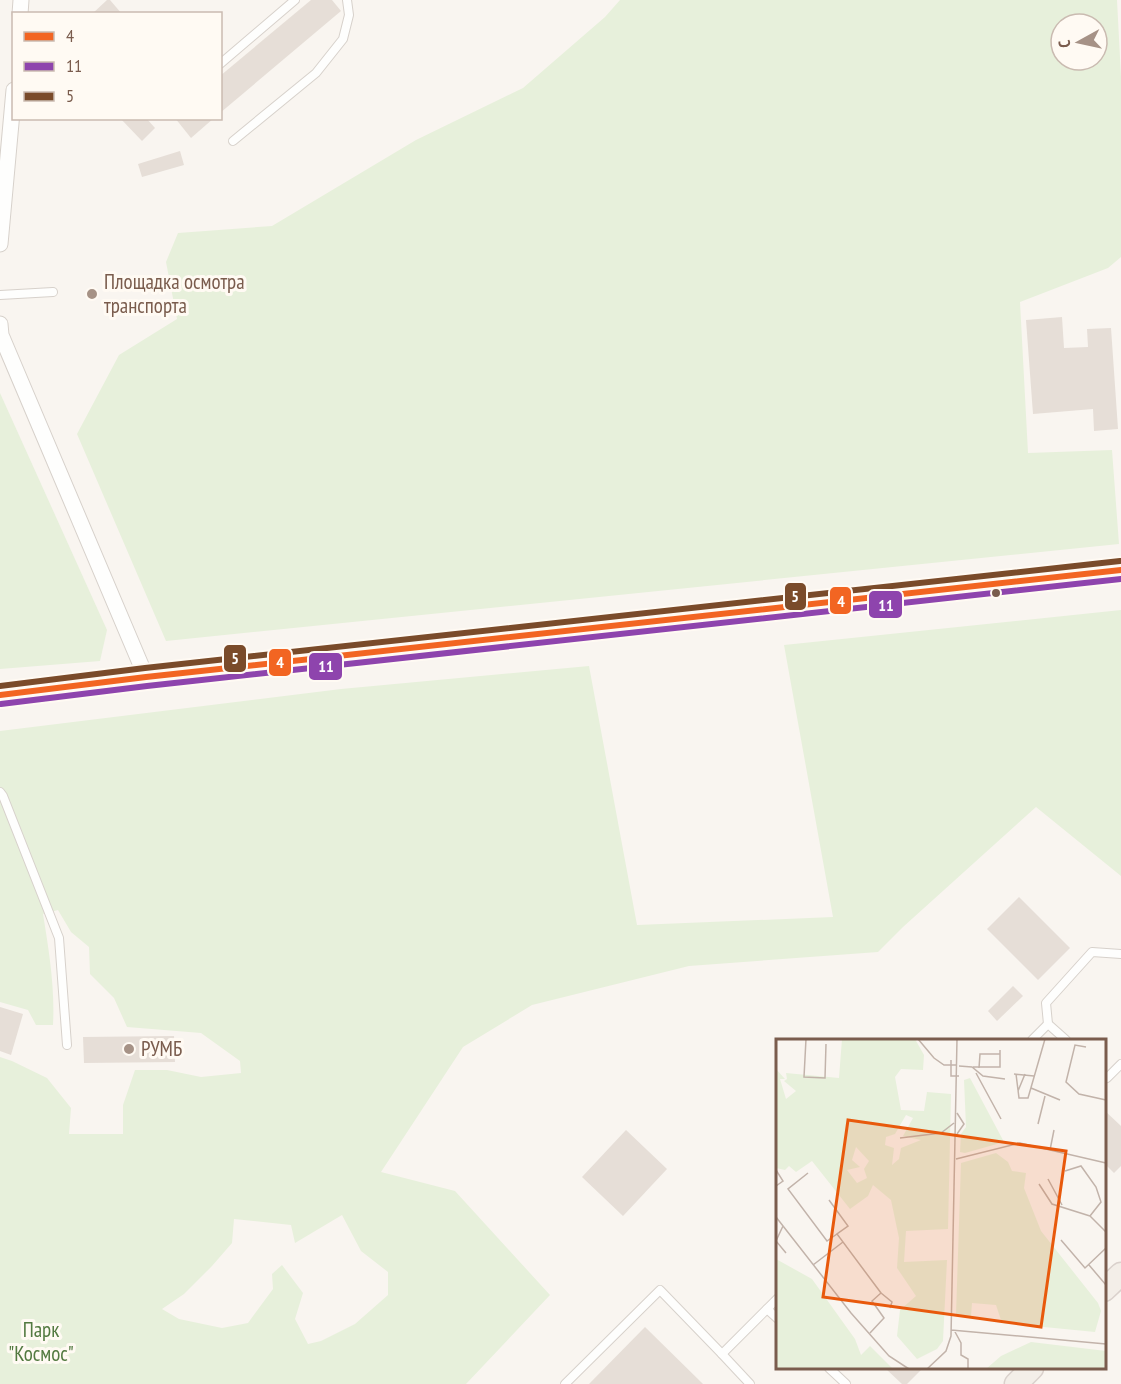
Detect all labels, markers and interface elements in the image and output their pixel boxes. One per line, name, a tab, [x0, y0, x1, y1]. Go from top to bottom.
legend	[12, 12, 222, 120]
north arrow	[1049, 12, 1109, 72]
text: 4	[66, 24, 74, 47]
text: С	[1054, 38, 1075, 49]
text: 11	[66, 54, 82, 77]
text: 5	[66, 84, 74, 107]
place label: Площадка осмотра транспорта	[104, 268, 245, 319]
marker: Площадка осмотра транспорта	[85, 287, 99, 301]
line badge: 5	[784, 582, 807, 611]
text: 5	[791, 586, 799, 606]
line badge: 4	[829, 586, 852, 615]
unlabelled marker	[990, 587, 1002, 599]
line badge: 11	[868, 590, 903, 619]
text: 4	[837, 591, 845, 611]
text: 11	[878, 595, 894, 615]
line badge: 5	[223, 644, 247, 673]
text: 5	[231, 648, 239, 668]
line badge: 4	[268, 648, 292, 677]
text: 4	[276, 652, 284, 672]
line badge: 11	[308, 652, 343, 681]
text: 11	[318, 656, 334, 676]
place label: РУМБ	[141, 1035, 182, 1062]
inset map	[776, 1039, 1106, 1369]
marker: РУМБ	[122, 1042, 136, 1056]
park label: Парк "Космос"	[8, 1316, 74, 1367]

